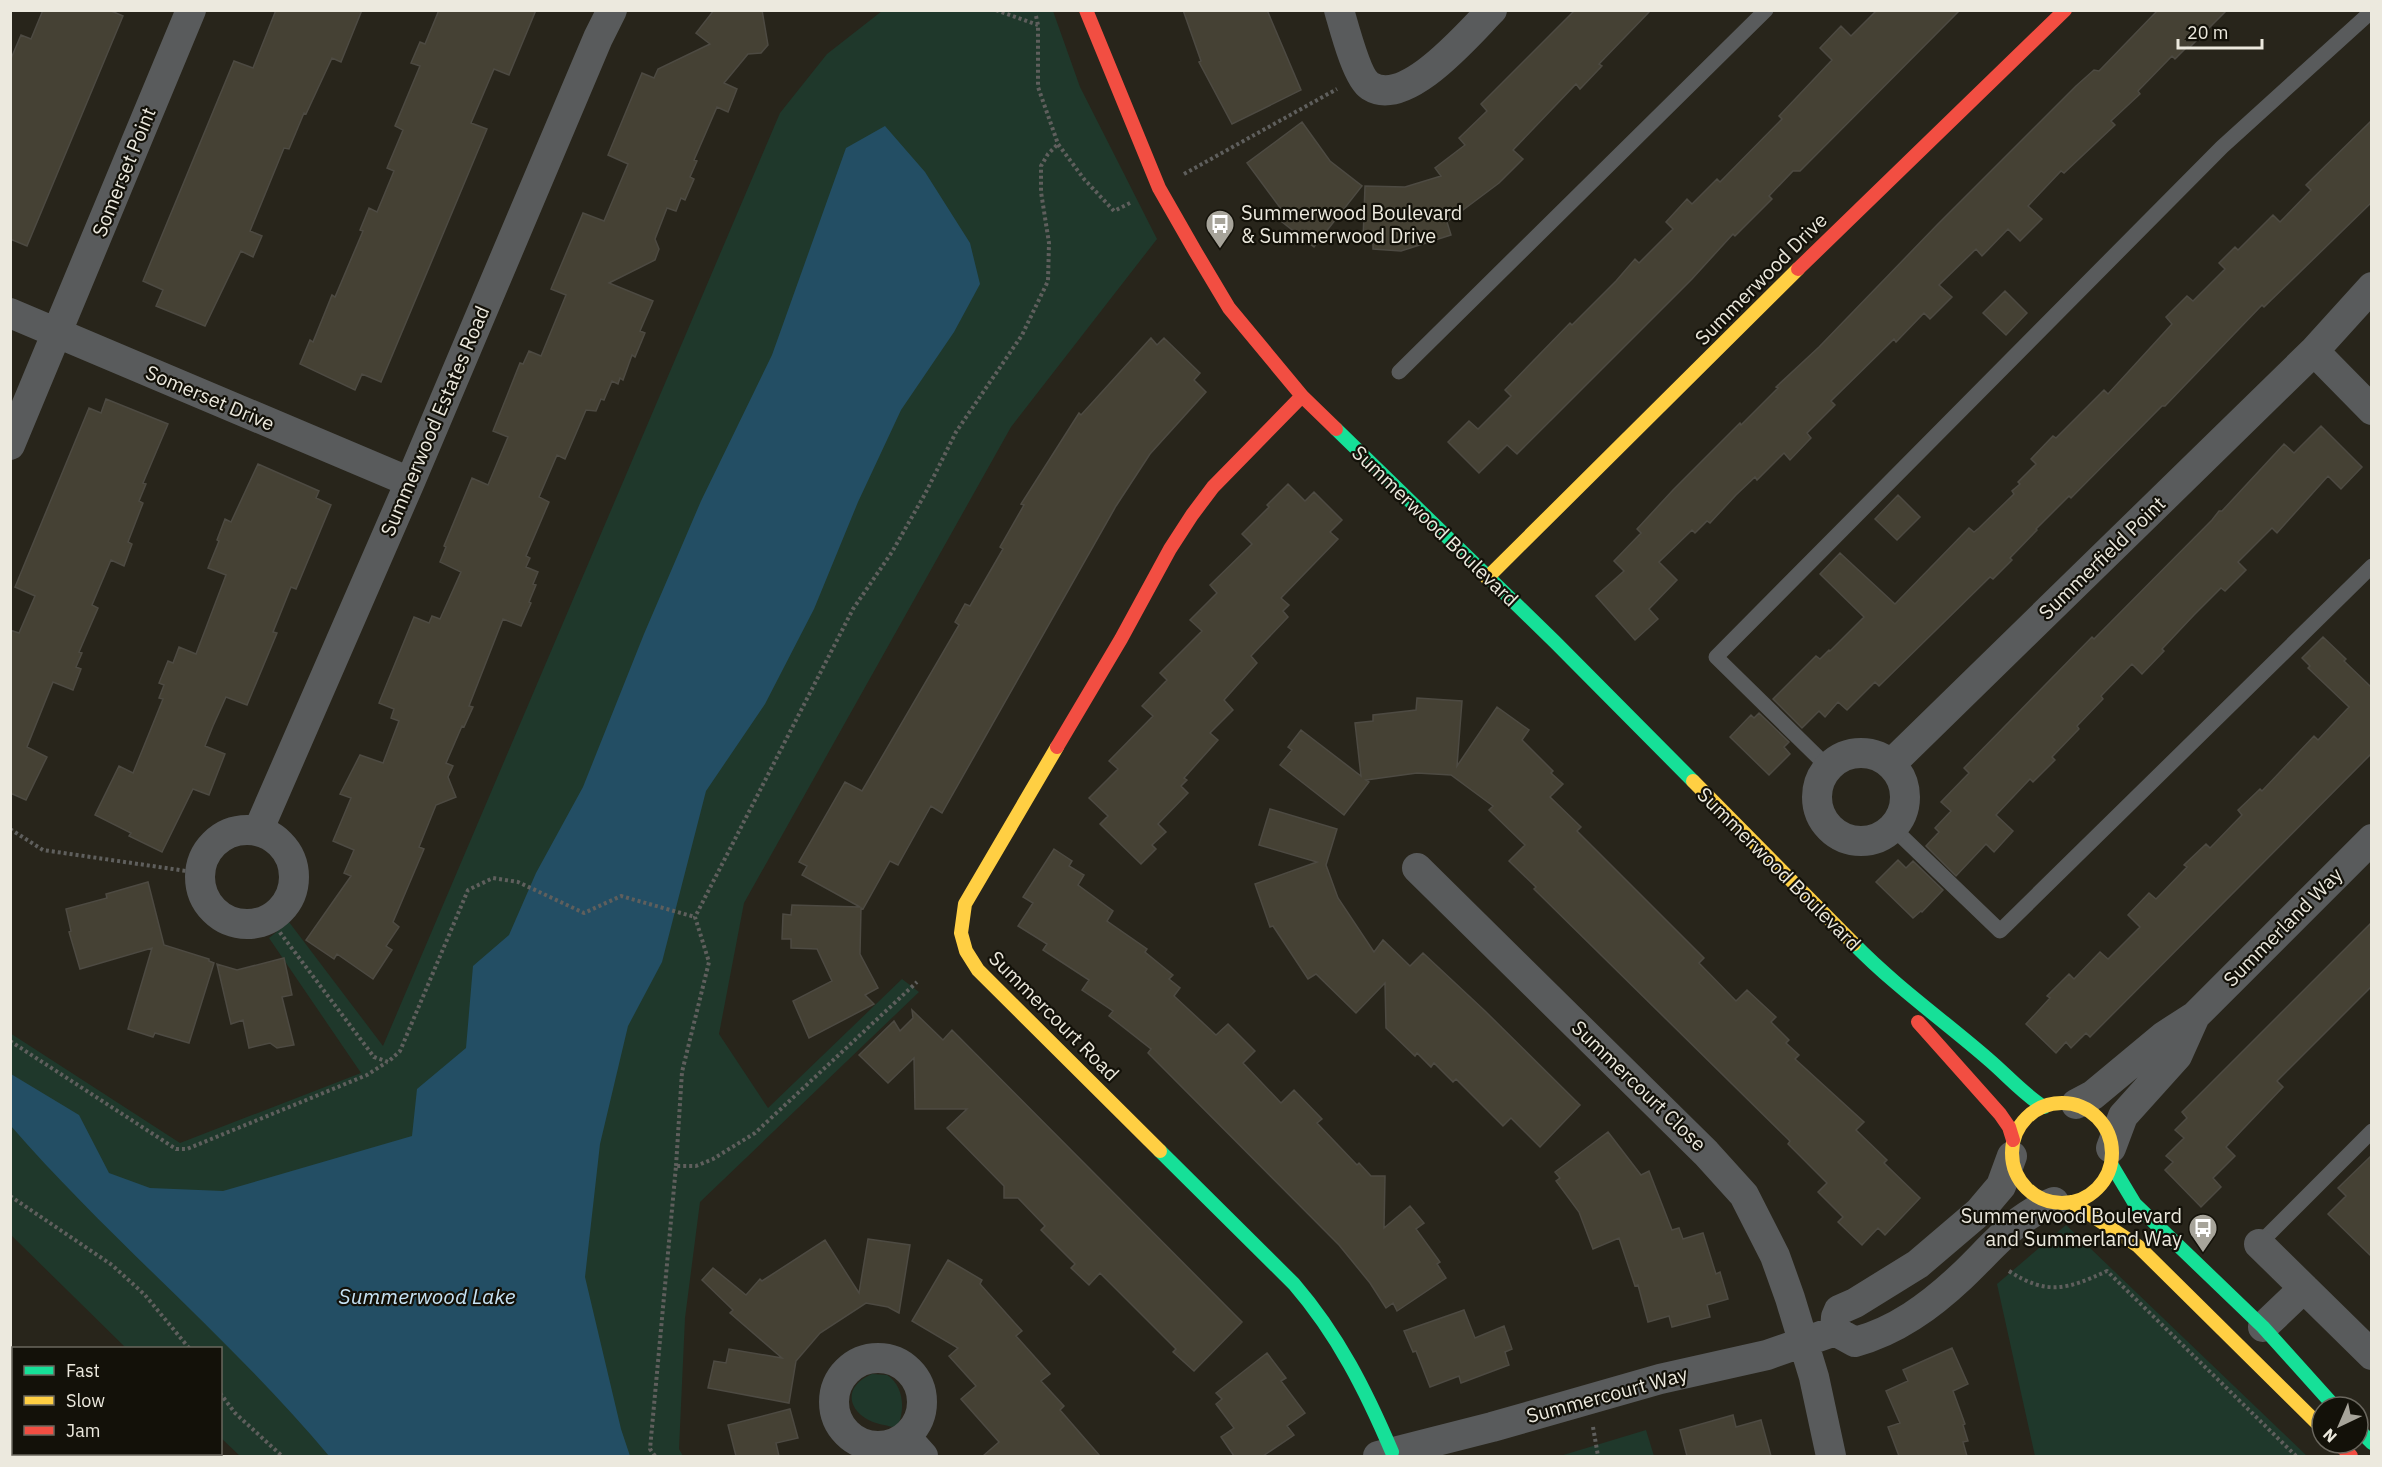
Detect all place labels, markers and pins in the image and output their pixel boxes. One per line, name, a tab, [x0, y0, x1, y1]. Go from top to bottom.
place label: Summerwood Boulevard & Summerwood Drive	[1241, 199, 1462, 249]
bus stop icon: Summerwood Boulevard & Summerwood Drive	[1204, 208, 1236, 250]
place label: Summerwood Boulevard and Summerland Way	[1961, 1202, 2182, 1252]
bus stop icon: Summerwood Boulevard and Summerland Way	[2187, 1212, 2219, 1254]

